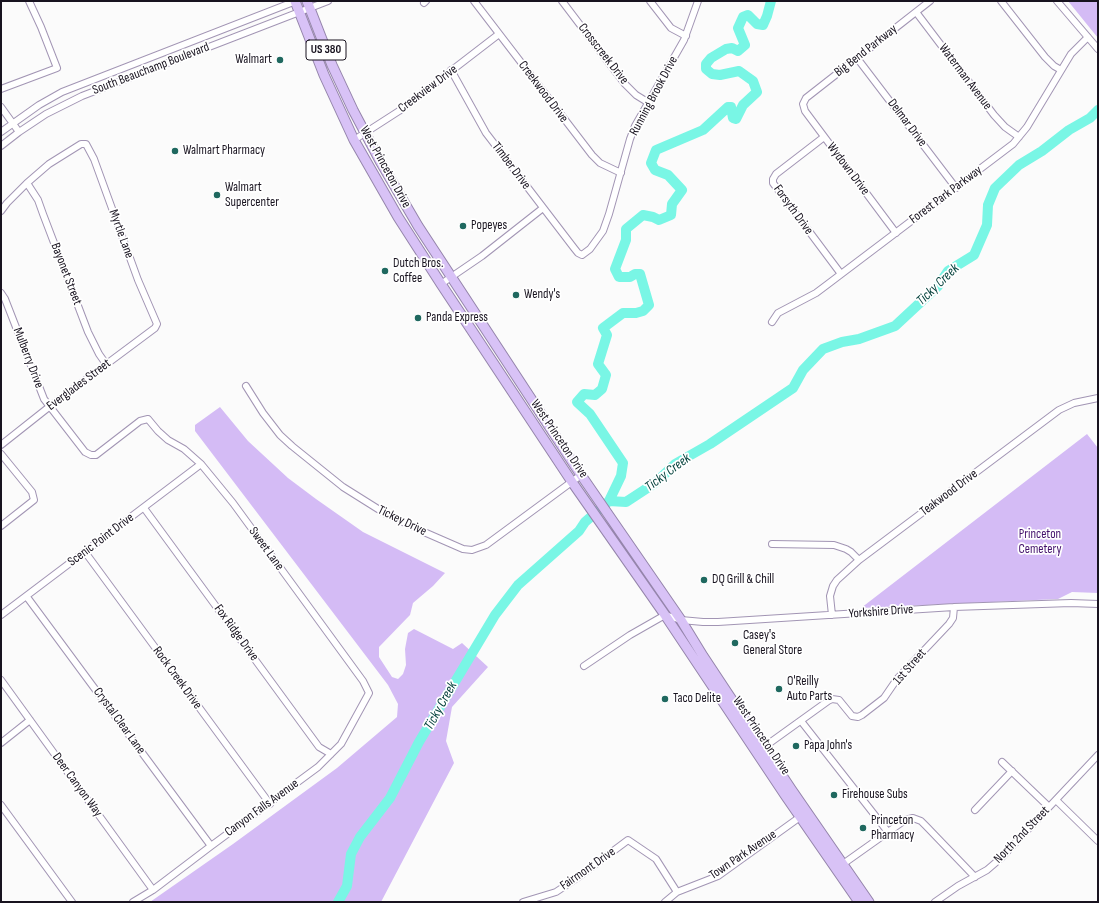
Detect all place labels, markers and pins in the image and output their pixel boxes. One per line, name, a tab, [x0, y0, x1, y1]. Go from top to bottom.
place label: Walmart	[235, 52, 272, 68]
marker: Walmart	[275, 55, 285, 65]
place label: Walmart Pharmacy	[183, 143, 265, 159]
marker: Walmart Pharmacy	[170, 146, 180, 156]
place label: Walmart Supercenter	[225, 180, 279, 211]
marker: Walmart Supercenter	[212, 190, 222, 200]
place label: Popeyes	[471, 218, 507, 234]
marker: Popeyes	[458, 221, 468, 231]
place label: Dutch Bros. Coffee	[393, 256, 443, 287]
marker: Dutch Bros. Coffee	[380, 266, 390, 276]
place label: Wendy's	[524, 287, 560, 303]
marker: Wendy's	[511, 290, 521, 300]
place label: Panda Express	[426, 310, 488, 326]
marker: Panda Express	[413, 313, 423, 323]
place label: DQ Grill & Chill	[712, 572, 774, 588]
marker: DQ Grill & Chill	[699, 575, 709, 585]
place label: Casey's General Store	[743, 628, 802, 659]
marker: Casey's General Store	[730, 638, 740, 648]
place label: O'Reilly Auto Parts	[787, 674, 832, 705]
marker: O'Reilly Auto Parts	[774, 684, 784, 694]
place label: Taco Delite	[673, 691, 721, 707]
marker: Taco Delite	[660, 694, 670, 704]
place label: Papa John's	[804, 738, 852, 754]
marker: Papa John's	[791, 741, 801, 751]
place label: Firehouse Subs	[842, 787, 908, 803]
marker: Firehouse Subs	[829, 790, 839, 800]
place label: Princeton Pharmacy	[871, 813, 914, 844]
marker: Princeton Pharmacy	[858, 823, 868, 833]

